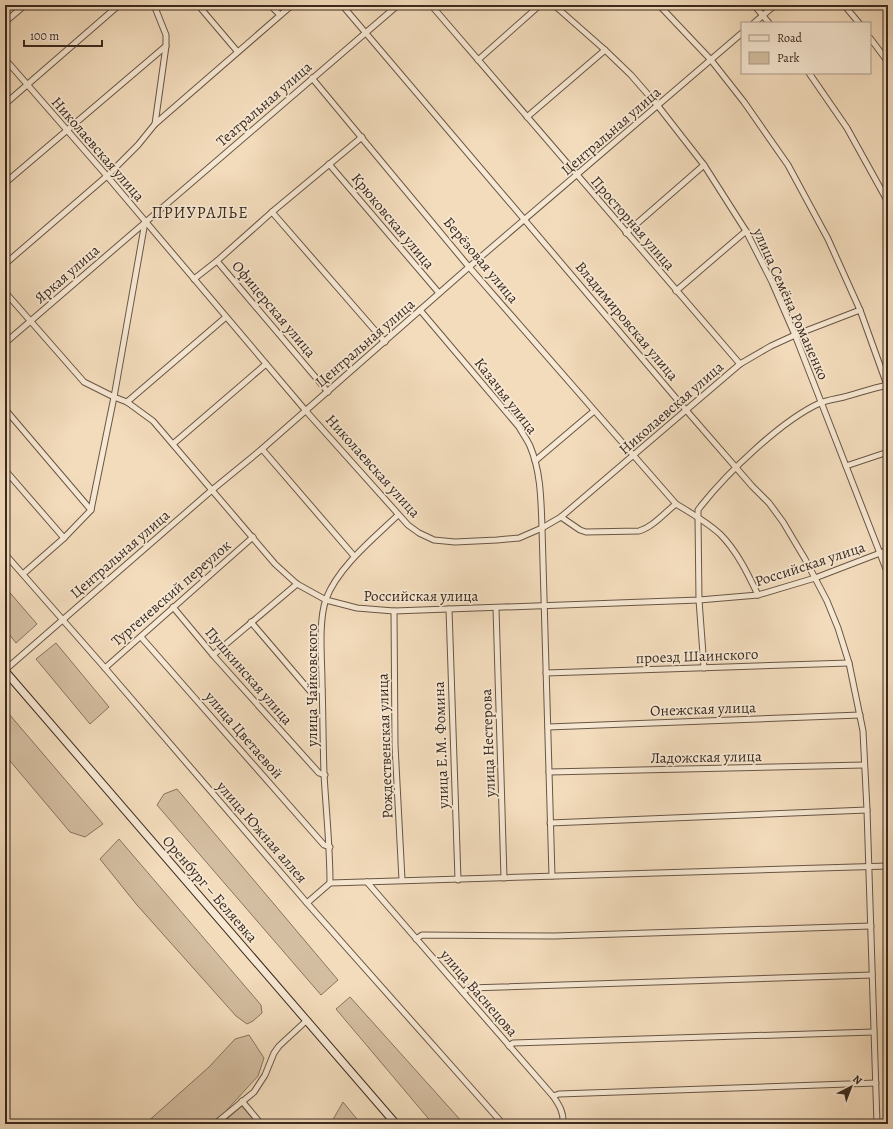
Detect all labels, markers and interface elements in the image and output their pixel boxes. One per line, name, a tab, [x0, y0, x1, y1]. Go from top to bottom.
scale bar	[24, 22, 102, 48]
legend	[741, 22, 871, 74]
text: 100 m	[30, 28, 59, 44]
text: Road	[777, 30, 803, 46]
text: Park	[777, 50, 800, 66]
street label: Театральная улица	[212, 57, 316, 151]
street label: Центральная улица	[557, 82, 665, 180]
street label: Николаевская улица	[47, 92, 149, 206]
street label: Крюковская улица	[347, 169, 439, 273]
street label: Просторная улица	[586, 172, 680, 274]
district label: ПРИУРАЛЬЕ	[151, 202, 249, 224]
street label: Берёзовая улица	[439, 213, 523, 308]
street label: улица Семёна Романенко	[748, 224, 834, 383]
street label: Яркая улица	[30, 240, 104, 308]
street label: Офицерская улица	[228, 256, 321, 362]
street label: Владимировская улица	[571, 257, 683, 385]
street label: Центральная улица	[311, 294, 419, 392]
street label: Казачья улица	[470, 354, 542, 438]
street label: Николаевская улица	[614, 357, 728, 459]
street label: Николаевская улица	[321, 410, 425, 522]
street label: Центральная улица	[66, 505, 174, 603]
street label: Тургеневский переулок	[107, 535, 235, 651]
street label: Российская улица	[752, 537, 868, 591]
street label: Российская улица	[364, 586, 479, 606]
street label: Пушкинская улица	[201, 623, 297, 729]
street label: улица Чайковского	[302, 623, 322, 748]
street label: проезд Шаинского	[635, 644, 759, 668]
street label: Рождественская улица	[372, 673, 398, 819]
street label: улица Е.М. Фомина	[429, 681, 453, 810]
street label: улица Цветаевой	[200, 686, 288, 783]
street label: улица Нестерова	[476, 688, 500, 799]
street label: Онежская улица	[650, 697, 756, 721]
street label: Ладожская улица	[650, 746, 762, 768]
street label: улица Южная аллея	[211, 776, 312, 887]
street label: Оренбург – Беляевка	[158, 831, 262, 947]
street label: улица Васнецова	[435, 944, 522, 1041]
north arrow	[831, 1067, 871, 1107]
text: N	[849, 1072, 865, 1088]

